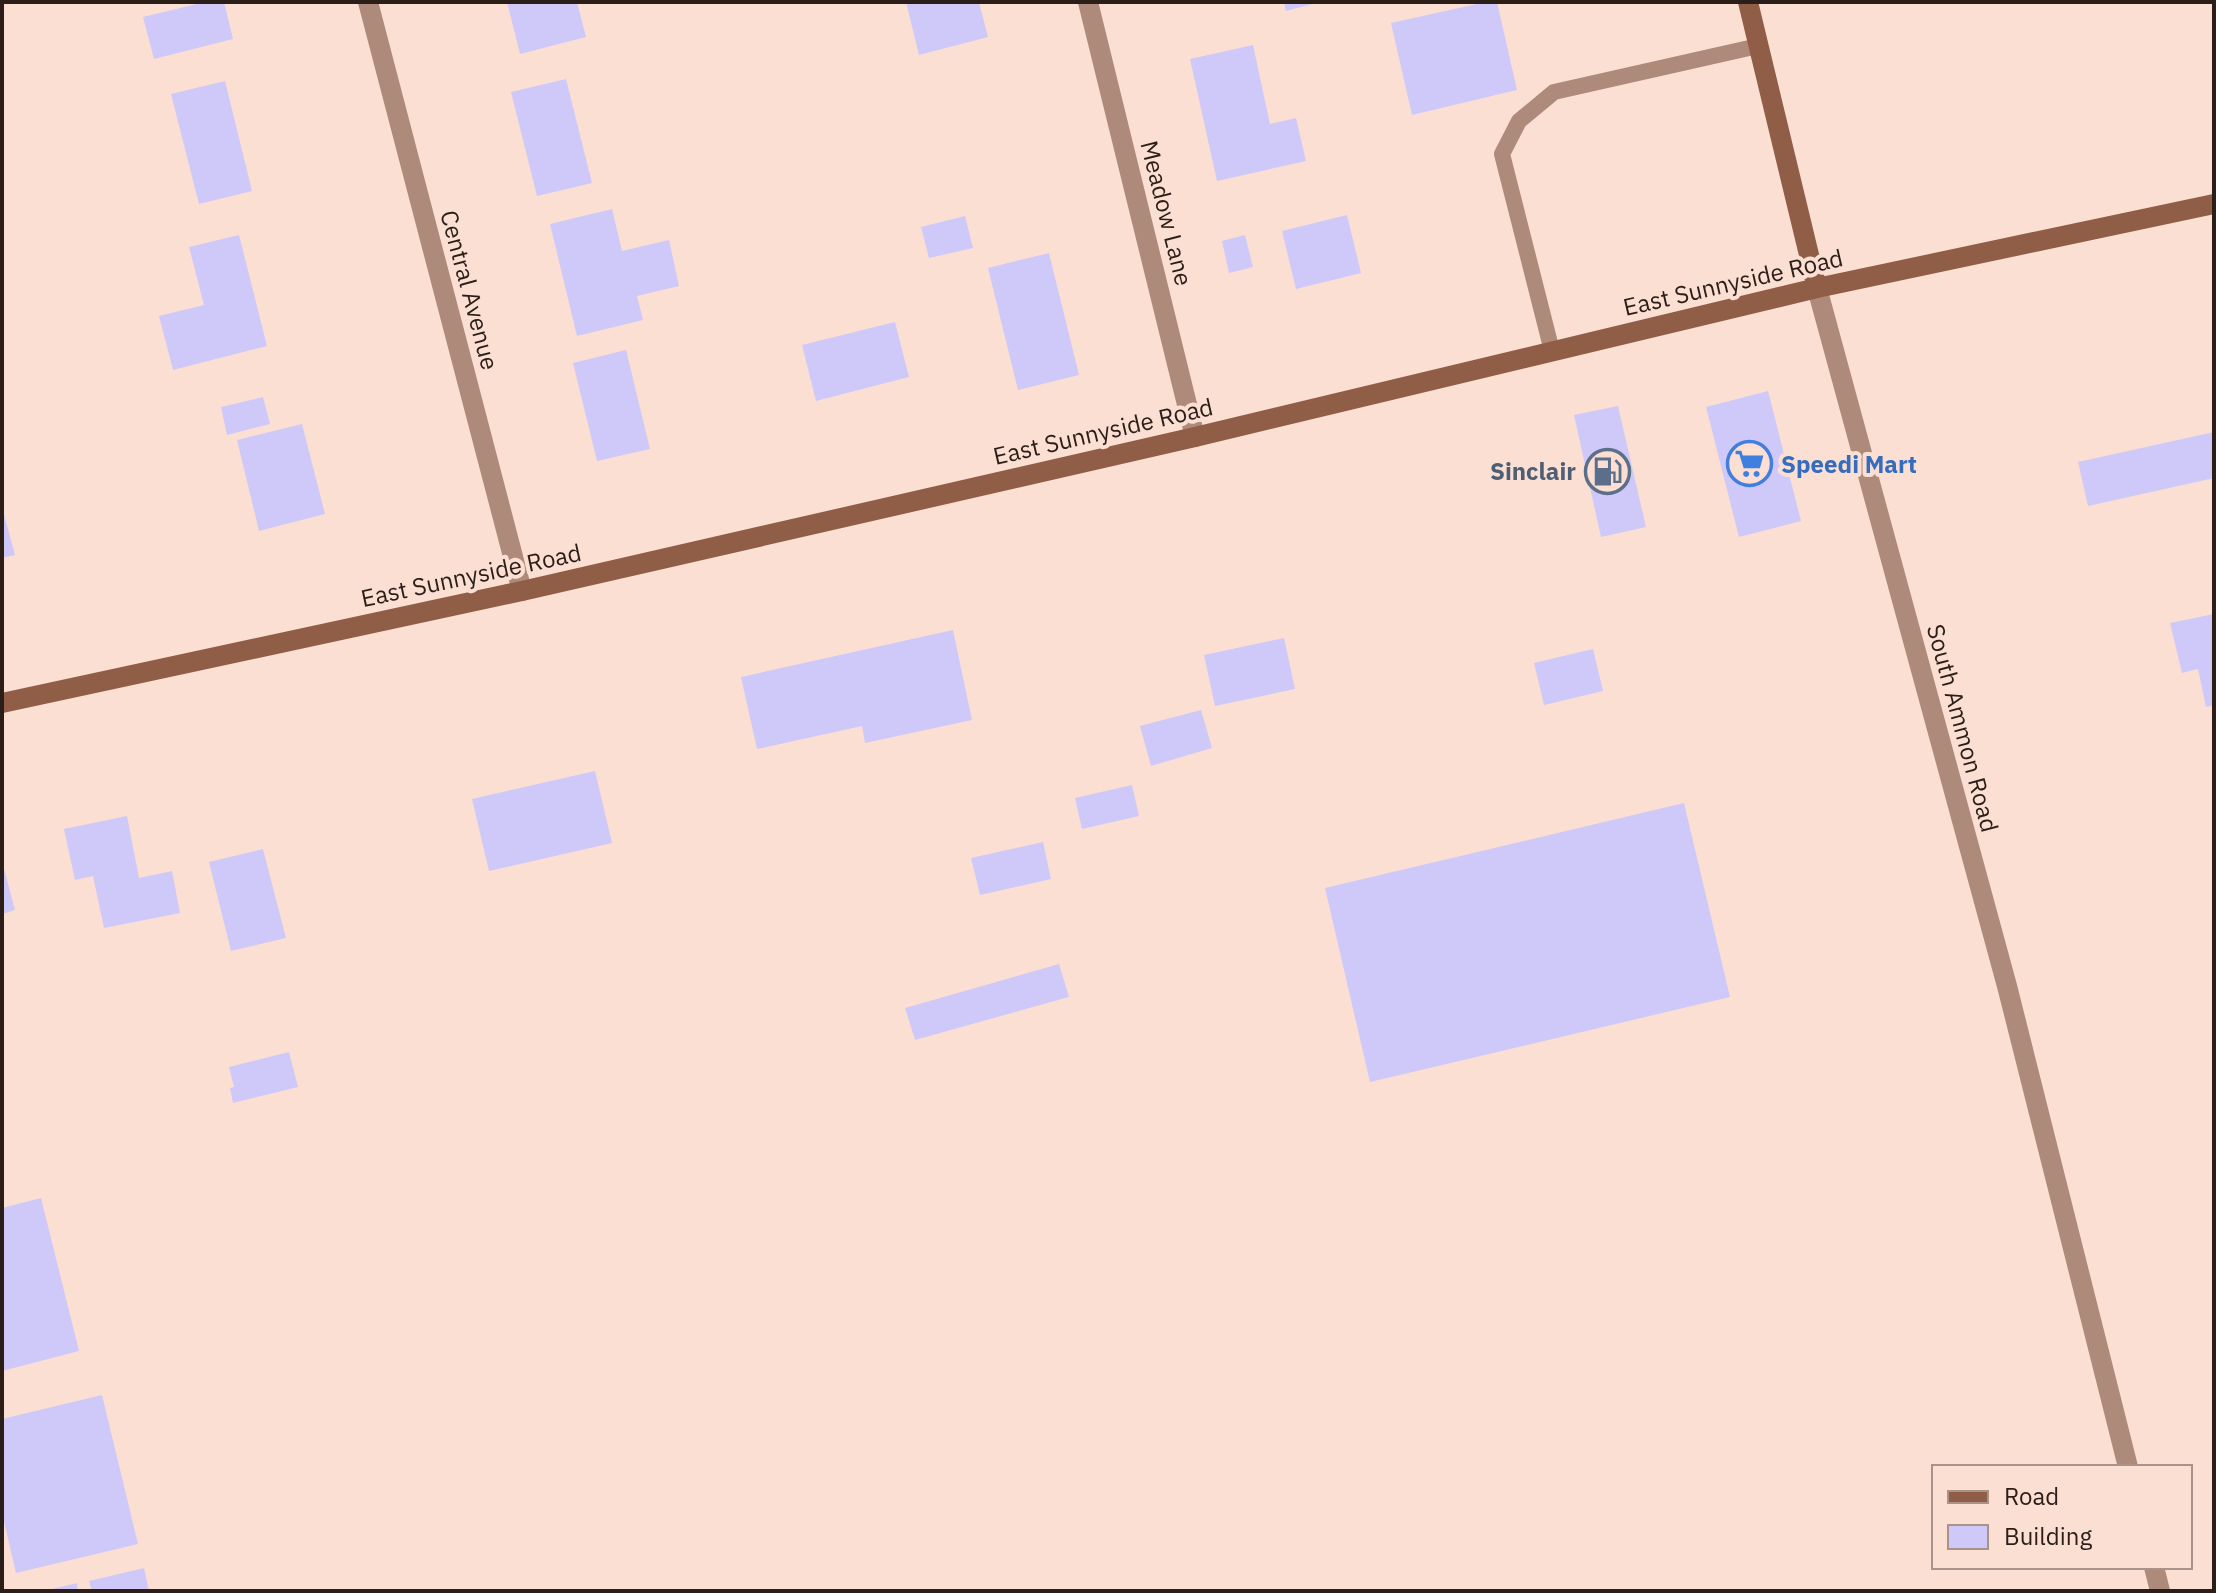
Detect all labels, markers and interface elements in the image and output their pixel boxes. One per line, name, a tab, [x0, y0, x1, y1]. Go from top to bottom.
street label: Meadow Lane	[1134, 137, 1200, 289]
street label: Central Avenue	[433, 207, 507, 373]
street label: East Sunnyside Road	[1620, 241, 1846, 323]
street label: East Sunnyside Road	[990, 390, 1216, 472]
supermarket icon: Speedi Mart	[1726, 440, 1774, 488]
fuel station icon: Sinclair	[1583, 447, 1631, 495]
place label: Speedi Mart	[1781, 448, 1917, 480]
place label: Sinclair	[1490, 455, 1576, 487]
street label: East Sunnyside Road	[358, 536, 584, 614]
street label: South Ammon Road	[1920, 621, 2006, 835]
legend	[1932, 1465, 2192, 1569]
text: Road	[2004, 1480, 2059, 1512]
text: Building	[2004, 1520, 2092, 1552]

